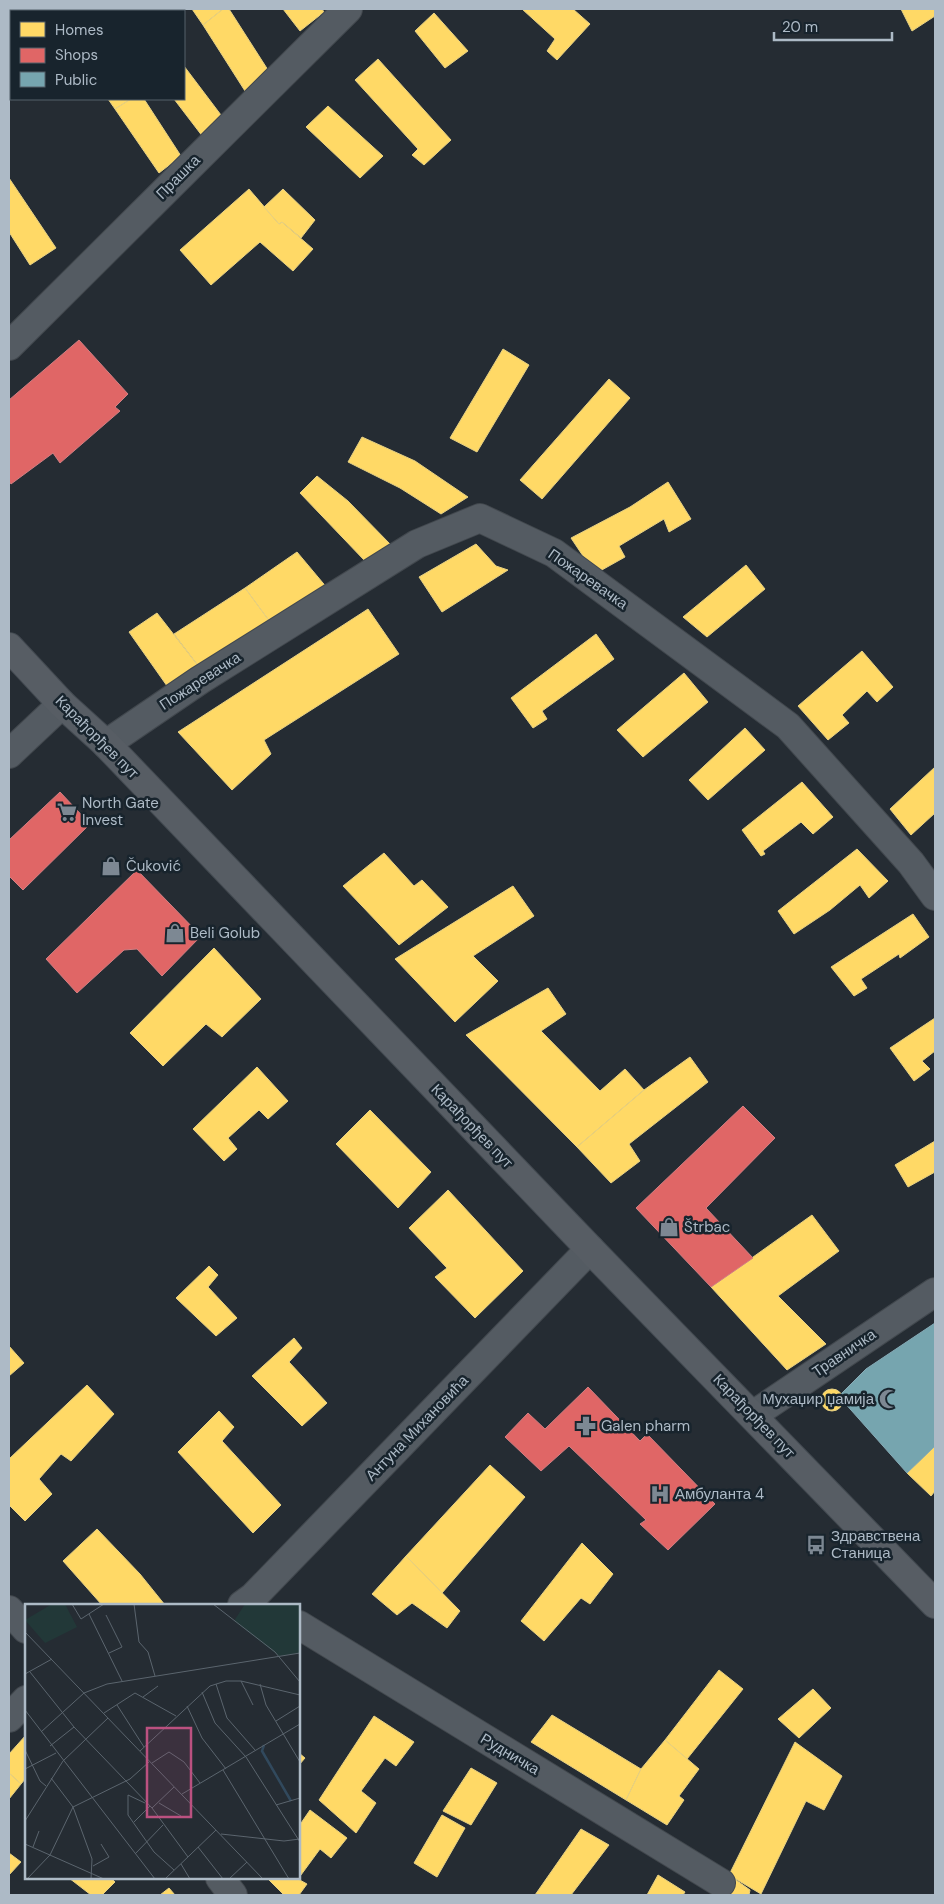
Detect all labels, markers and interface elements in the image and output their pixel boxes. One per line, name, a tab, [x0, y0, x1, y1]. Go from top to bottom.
legend	[10, 10, 185, 100]
scale bar	[774, 10, 892, 42]
text: 20 m	[782, 17, 818, 37]
text: Homes	[55, 20, 104, 40]
text: Shops	[55, 45, 98, 65]
text: Public	[55, 70, 97, 90]
street label: Прашка	[152, 150, 205, 203]
street label: Пожаревачка	[544, 544, 632, 614]
street label: Пожаревачка	[156, 647, 245, 715]
street label: Карађорђев пут	[51, 691, 143, 783]
place label: North Gate Invest	[82, 793, 159, 830]
supermarket icon: North Gate Invest	[56, 801, 78, 823]
shop icon: Čuković	[100, 855, 122, 877]
place label: Čuković	[126, 856, 181, 876]
shop icon: Beli Golub	[164, 922, 186, 944]
place label: Beli Golub	[190, 923, 260, 943]
street label: Карађорђев пут	[427, 1080, 517, 1173]
shop icon: Štrbac	[658, 1216, 680, 1238]
place label: Štrbac	[684, 1217, 730, 1237]
street label: Травничка	[808, 1324, 880, 1382]
street label: Антуна Михановића	[361, 1370, 473, 1485]
street label: Карађорђев пут	[709, 1370, 799, 1463]
mosque icon: Мухаџир џамија	[878, 1388, 900, 1410]
place label: Мухаџир џамија	[762, 1389, 875, 1409]
pharmacy icon: Galen pharm	[575, 1415, 597, 1437]
place label: Galen pharm	[601, 1416, 690, 1436]
hospital icon: Амбуланта 4	[649, 1483, 671, 1505]
place label: Амбуланта 4	[675, 1484, 764, 1504]
place label: Здравствена Станица	[831, 1526, 921, 1563]
bus stop icon: Здравствена Станица	[805, 1534, 827, 1556]
inset map	[25, 1604, 300, 1879]
street label: Рудничка	[477, 1729, 544, 1780]

